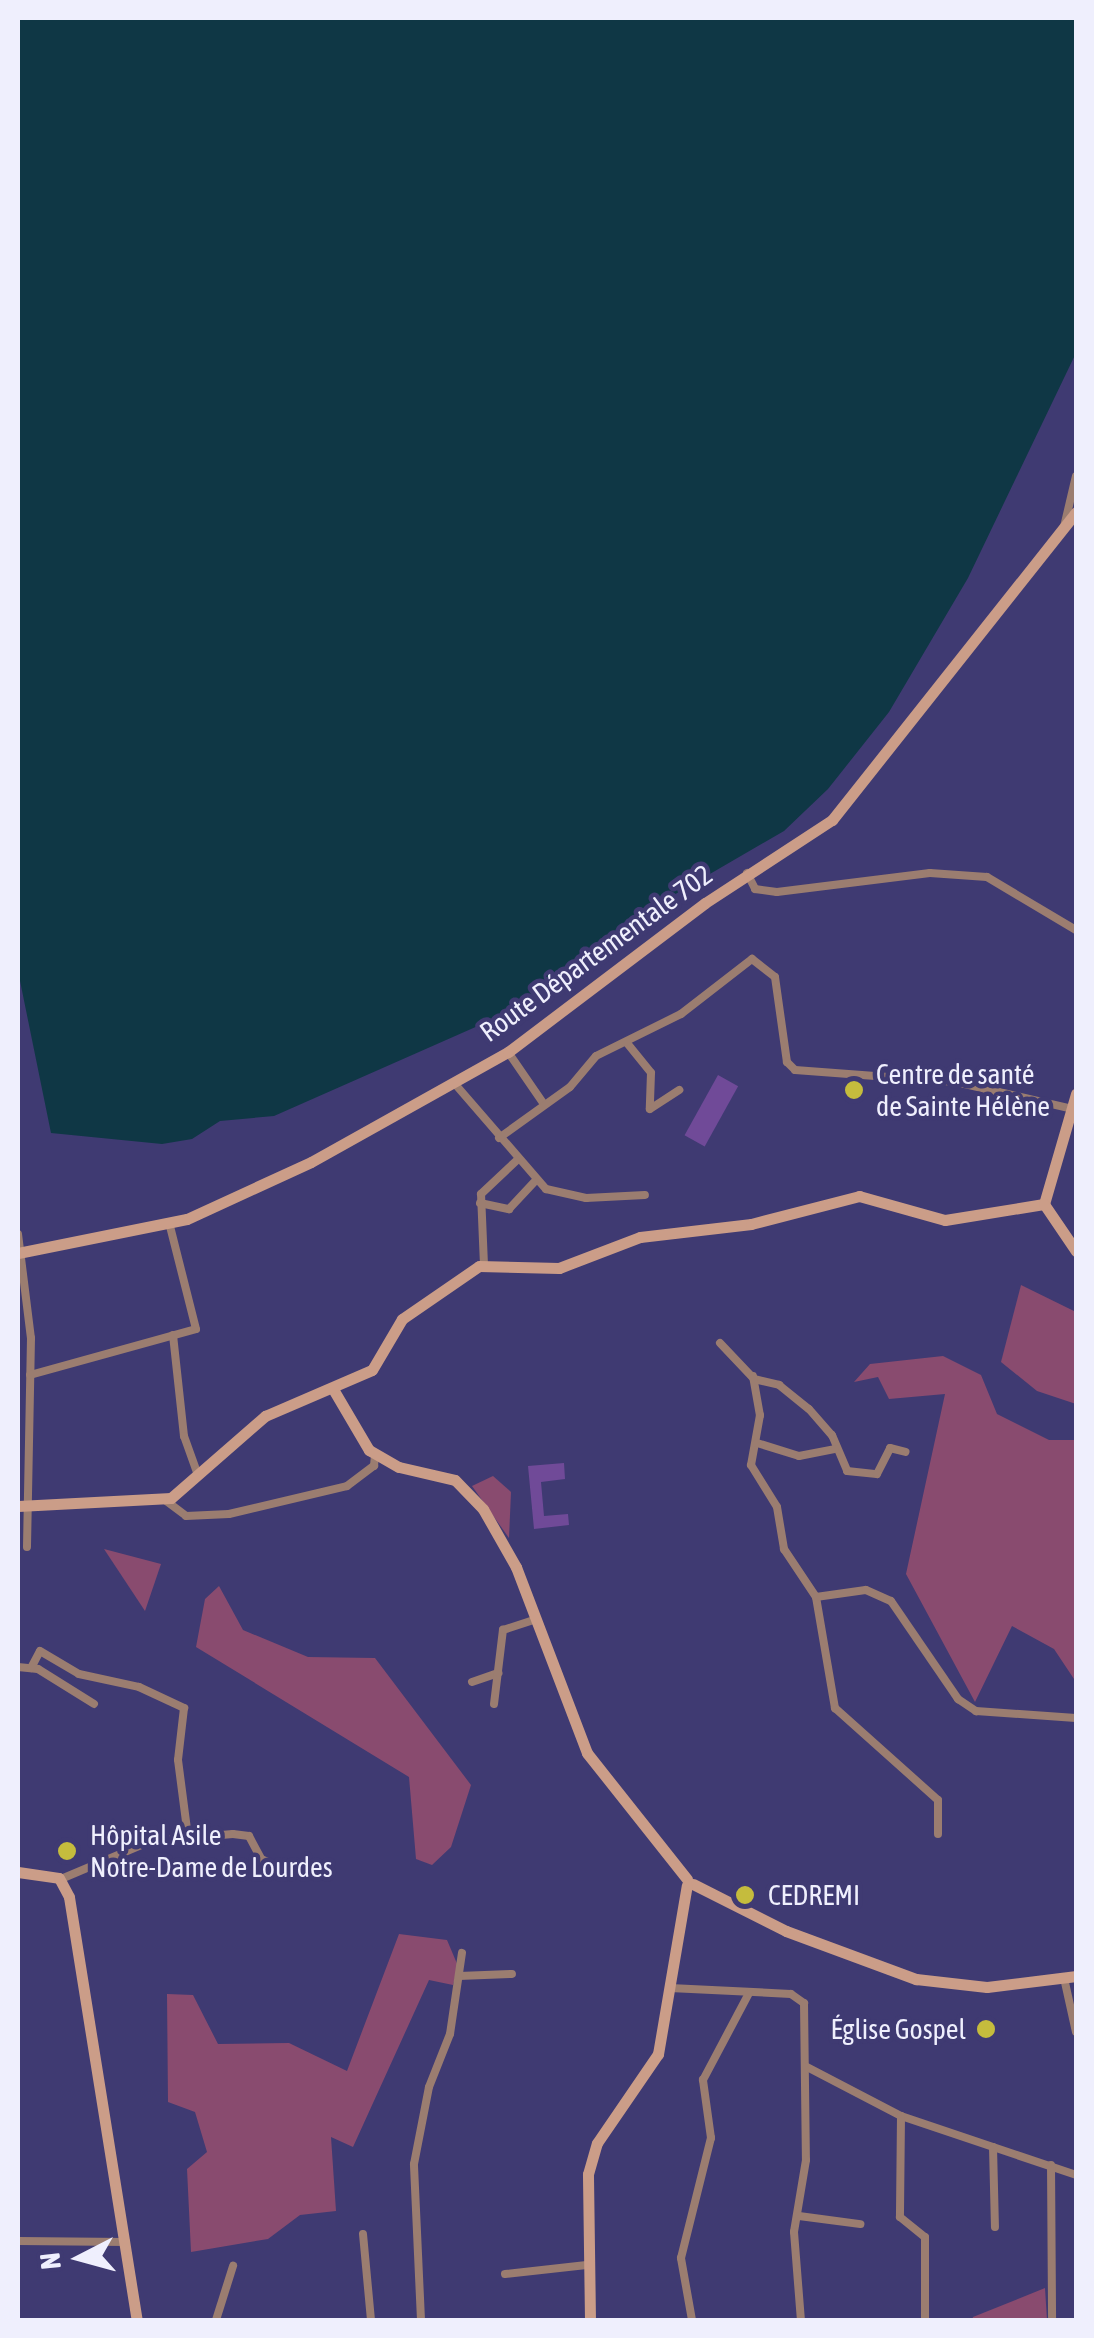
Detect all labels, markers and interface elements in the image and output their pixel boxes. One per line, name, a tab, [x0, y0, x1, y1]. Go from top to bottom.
street label: Route Départementale 702	[473, 857, 719, 1049]
place label: Centre de santé de Sainte Hélène	[876, 1057, 1050, 1123]
marker: Centre de santé de Sainte Hélène	[841, 1077, 867, 1103]
place label: Hôpital Asile Notre-Dame de Lourdes	[90, 1818, 333, 1884]
marker: Hôpital Asile Notre-Dame de Lourdes	[54, 1838, 80, 1864]
place label: CEDREMI	[768, 1878, 860, 1912]
marker: CEDREMI	[732, 1882, 758, 1908]
place label: Église Gospel	[830, 2012, 966, 2046]
marker: Église Gospel	[975, 2018, 997, 2040]
north arrow	[30, 2208, 130, 2308]
text: N	[33, 2251, 67, 2271]

